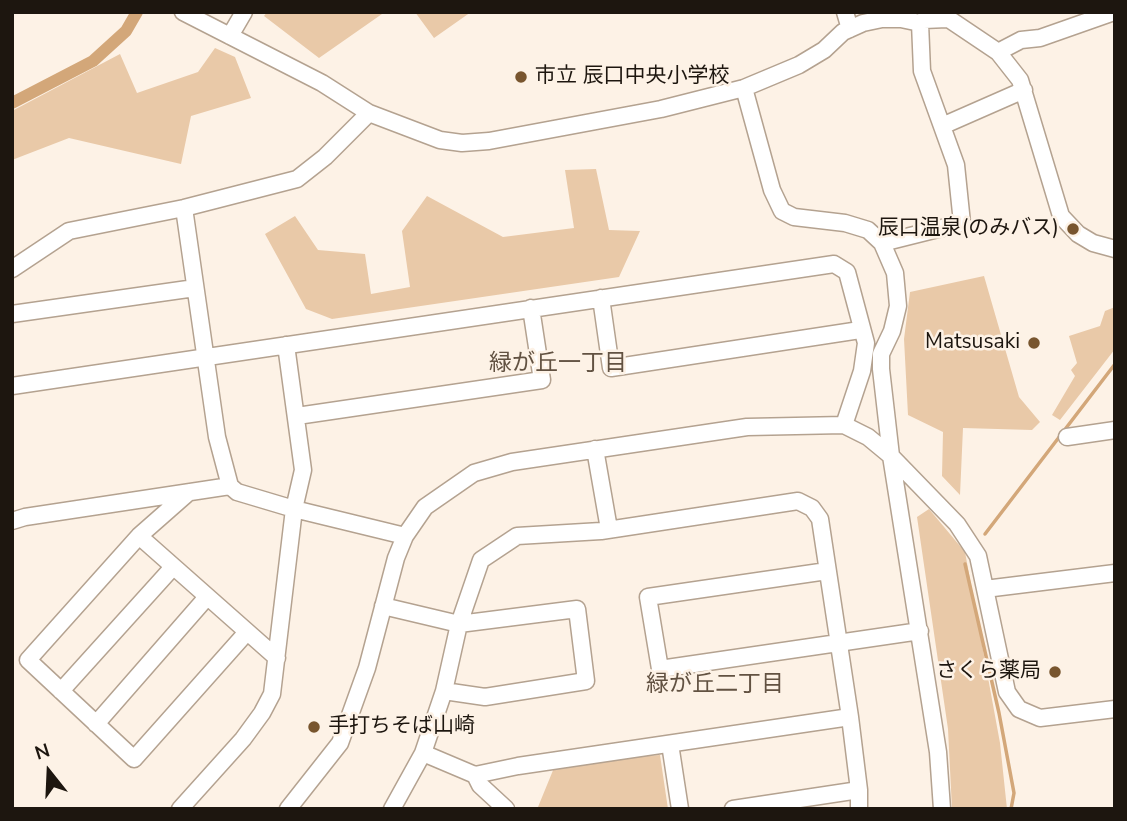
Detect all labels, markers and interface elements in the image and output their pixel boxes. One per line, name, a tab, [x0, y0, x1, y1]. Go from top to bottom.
place label: 市立 辰口中央小学校	[535, 64, 729, 90]
marker: 市立 辰口中央小学校	[513, 69, 529, 85]
place label: 辰口温泉(のみバス)	[878, 216, 1059, 242]
marker: 辰口温泉(のみバス)	[1065, 221, 1081, 237]
place label: Matsusaki	[925, 330, 1020, 356]
marker: Matsusaki	[1026, 335, 1042, 351]
district label: 緑が丘一丁目	[489, 350, 627, 378]
place label: さくら薬局	[936, 659, 1041, 685]
marker: さくら薬局	[1047, 664, 1063, 680]
district label: 緑が丘二丁目	[646, 671, 784, 699]
place label: 手打ちそば山崎	[328, 714, 475, 740]
marker: 手打ちそば山崎	[306, 719, 322, 735]
north arrow	[14, 737, 84, 807]
text: N	[32, 737, 53, 767]

